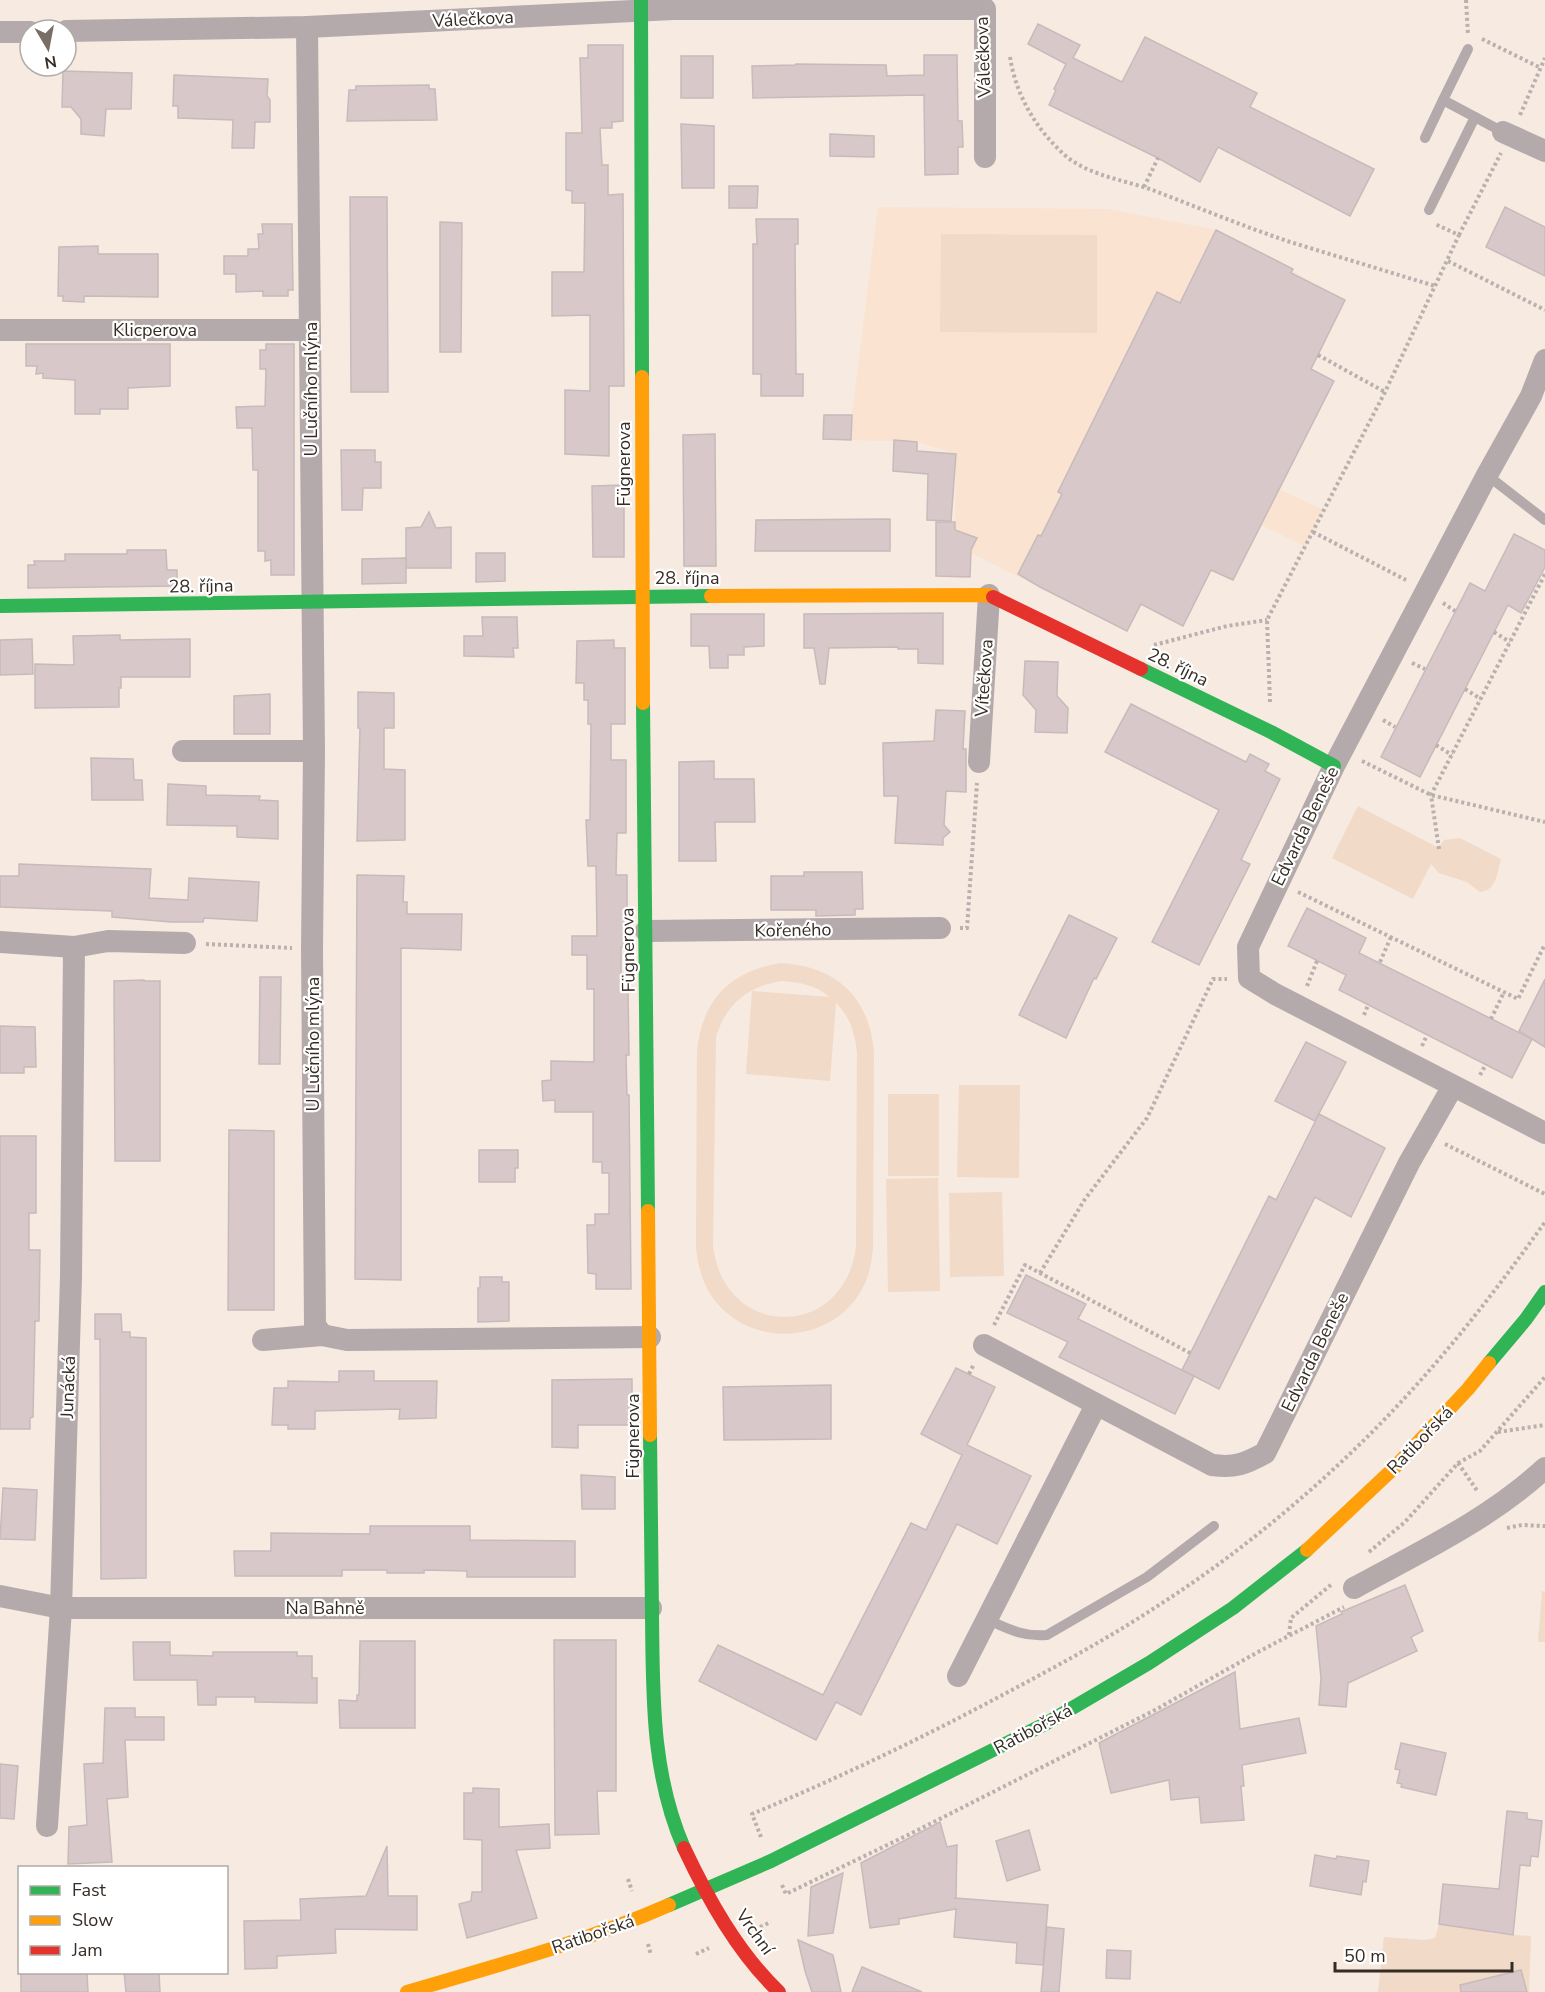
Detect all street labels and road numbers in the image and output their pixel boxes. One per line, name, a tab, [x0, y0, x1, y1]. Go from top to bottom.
street label: Válečkova	[431, 5, 514, 33]
street label: Válečkova	[970, 16, 996, 99]
street label: Klicperova	[113, 318, 197, 342]
street label: U Lučního mlýna	[299, 322, 323, 456]
street label: Fügnerova	[612, 422, 636, 506]
street label: 28. října	[655, 566, 719, 590]
street label: 28. října	[168, 573, 234, 599]
street label: Vítečkova	[969, 638, 999, 719]
street label: 28. října	[1144, 642, 1212, 692]
street label: Edvarda Beneše	[1266, 762, 1344, 890]
street label: Fügnerova	[615, 907, 641, 993]
street label: Kořeného	[754, 917, 832, 943]
street label: U Lučního mlýna	[301, 977, 325, 1111]
street label: Edvarda Beneše	[1276, 1288, 1354, 1416]
street label: Junácká	[55, 1355, 81, 1420]
street label: Fügnerova	[621, 1394, 645, 1478]
street label: Ratibořská	[1381, 1401, 1459, 1479]
street label: Na Bahně	[285, 1596, 365, 1620]
street label: Ratibořská	[989, 1698, 1077, 1760]
street label: Vrchní	[730, 1904, 780, 1960]
street label: Ratibořská	[548, 1909, 638, 1959]

